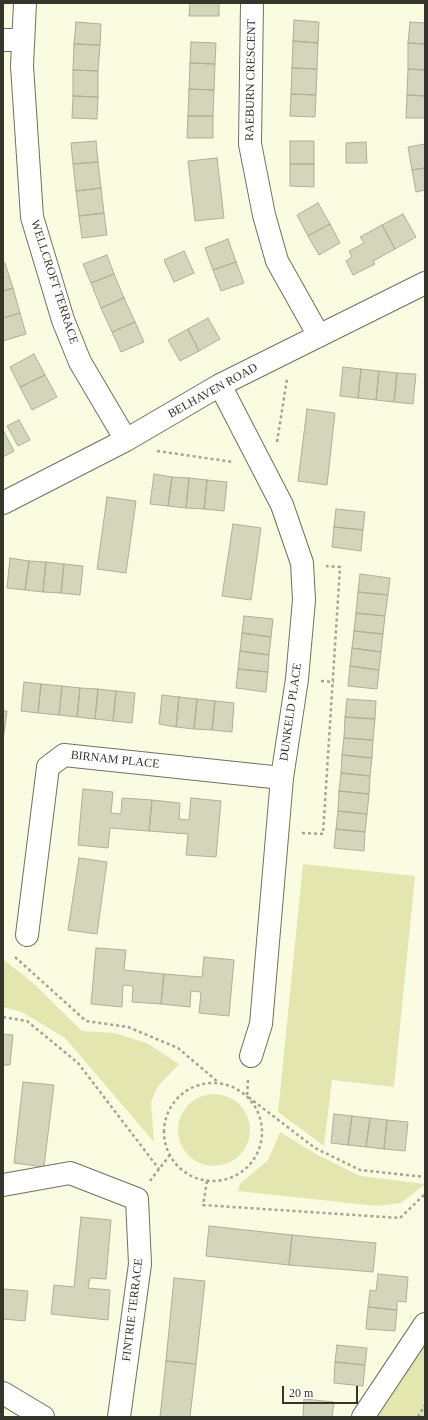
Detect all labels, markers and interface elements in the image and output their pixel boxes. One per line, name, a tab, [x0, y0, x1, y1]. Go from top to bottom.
street label: RAEBURN CRESCENT	[243, 19, 259, 141]
street label: WELLCROFT TERRACE	[27, 218, 81, 346]
street label: BELHAVEN ROAD	[166, 360, 260, 422]
street label: DUNKELD PLACE	[277, 662, 305, 762]
street label: BIRNAM PLACE	[70, 748, 160, 772]
street label: FINTRIE TERRACE	[120, 1258, 146, 1362]
scale bar	[284, 1378, 360, 1404]
text: 20 m	[289, 1386, 313, 1400]

